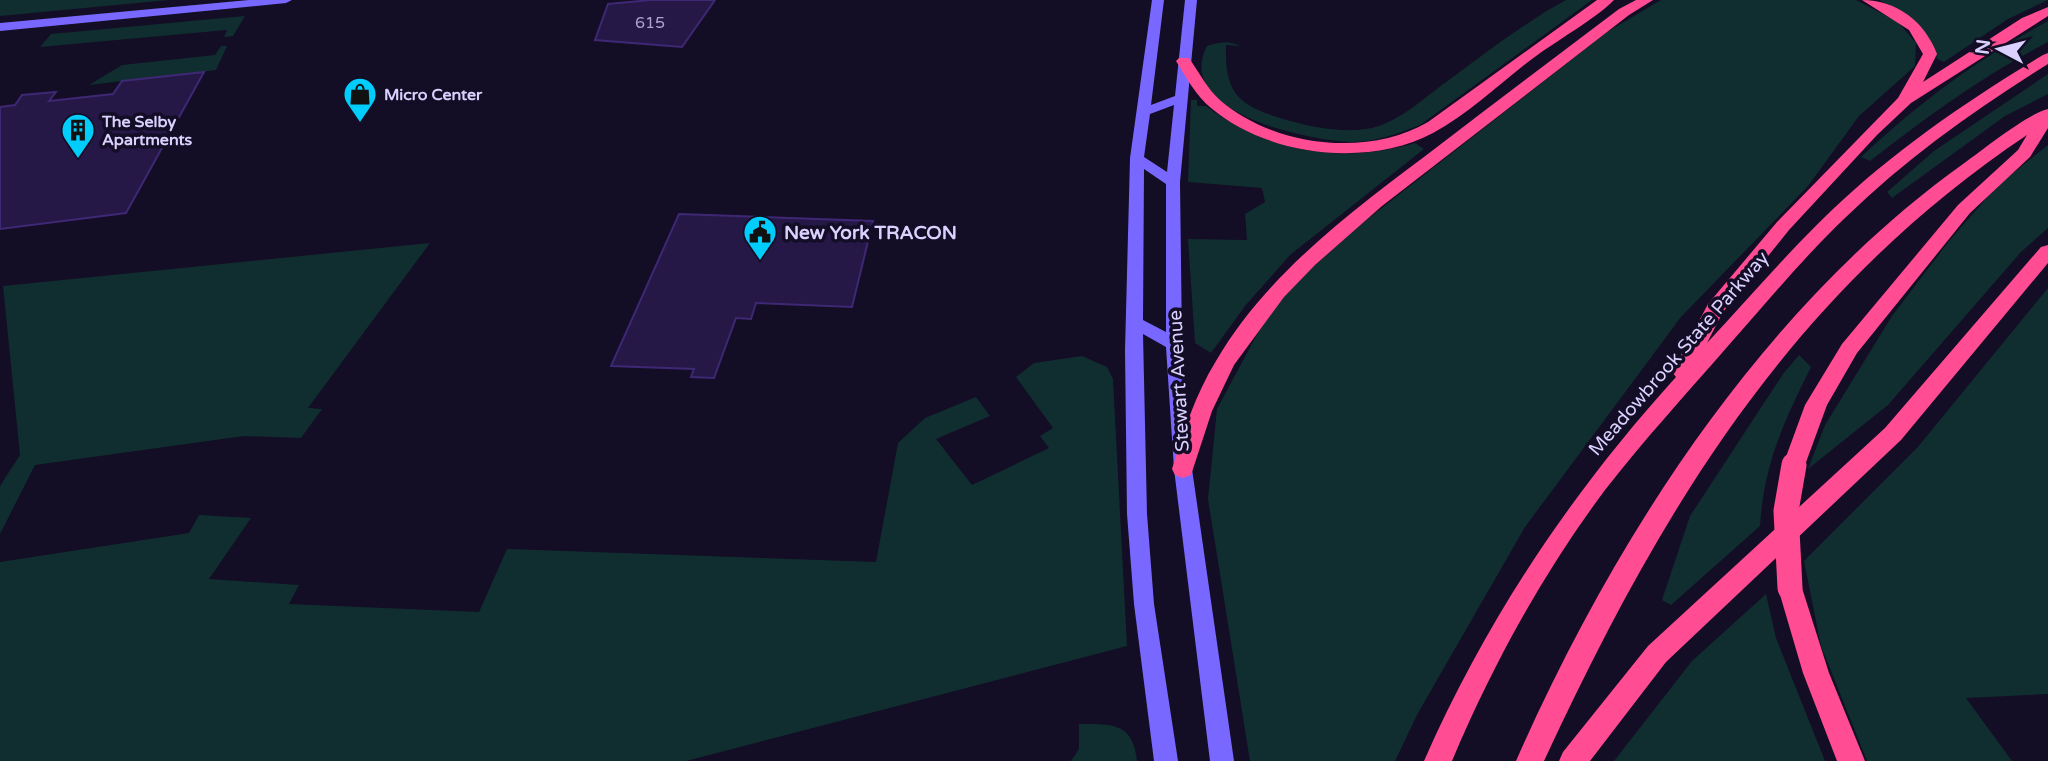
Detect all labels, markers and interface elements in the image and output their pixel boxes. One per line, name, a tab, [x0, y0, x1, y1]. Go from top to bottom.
house number: 615	[635, 13, 665, 33]
north arrow	[1964, 14, 2034, 84]
text: N	[1971, 38, 1995, 56]
shop icon: Micro Center	[341, 75, 379, 124]
place label: Micro Center	[384, 85, 483, 105]
building icon: The Selby Apartments	[59, 111, 97, 160]
place label: The Selby Apartments	[101, 112, 193, 150]
public building icon: New York TRACON	[741, 213, 779, 262]
place label: New York TRACON	[784, 222, 957, 244]
street label: Meadowbrook State Parkway	[1584, 247, 1773, 460]
street label: Stewart Avenue	[1164, 309, 1194, 453]

